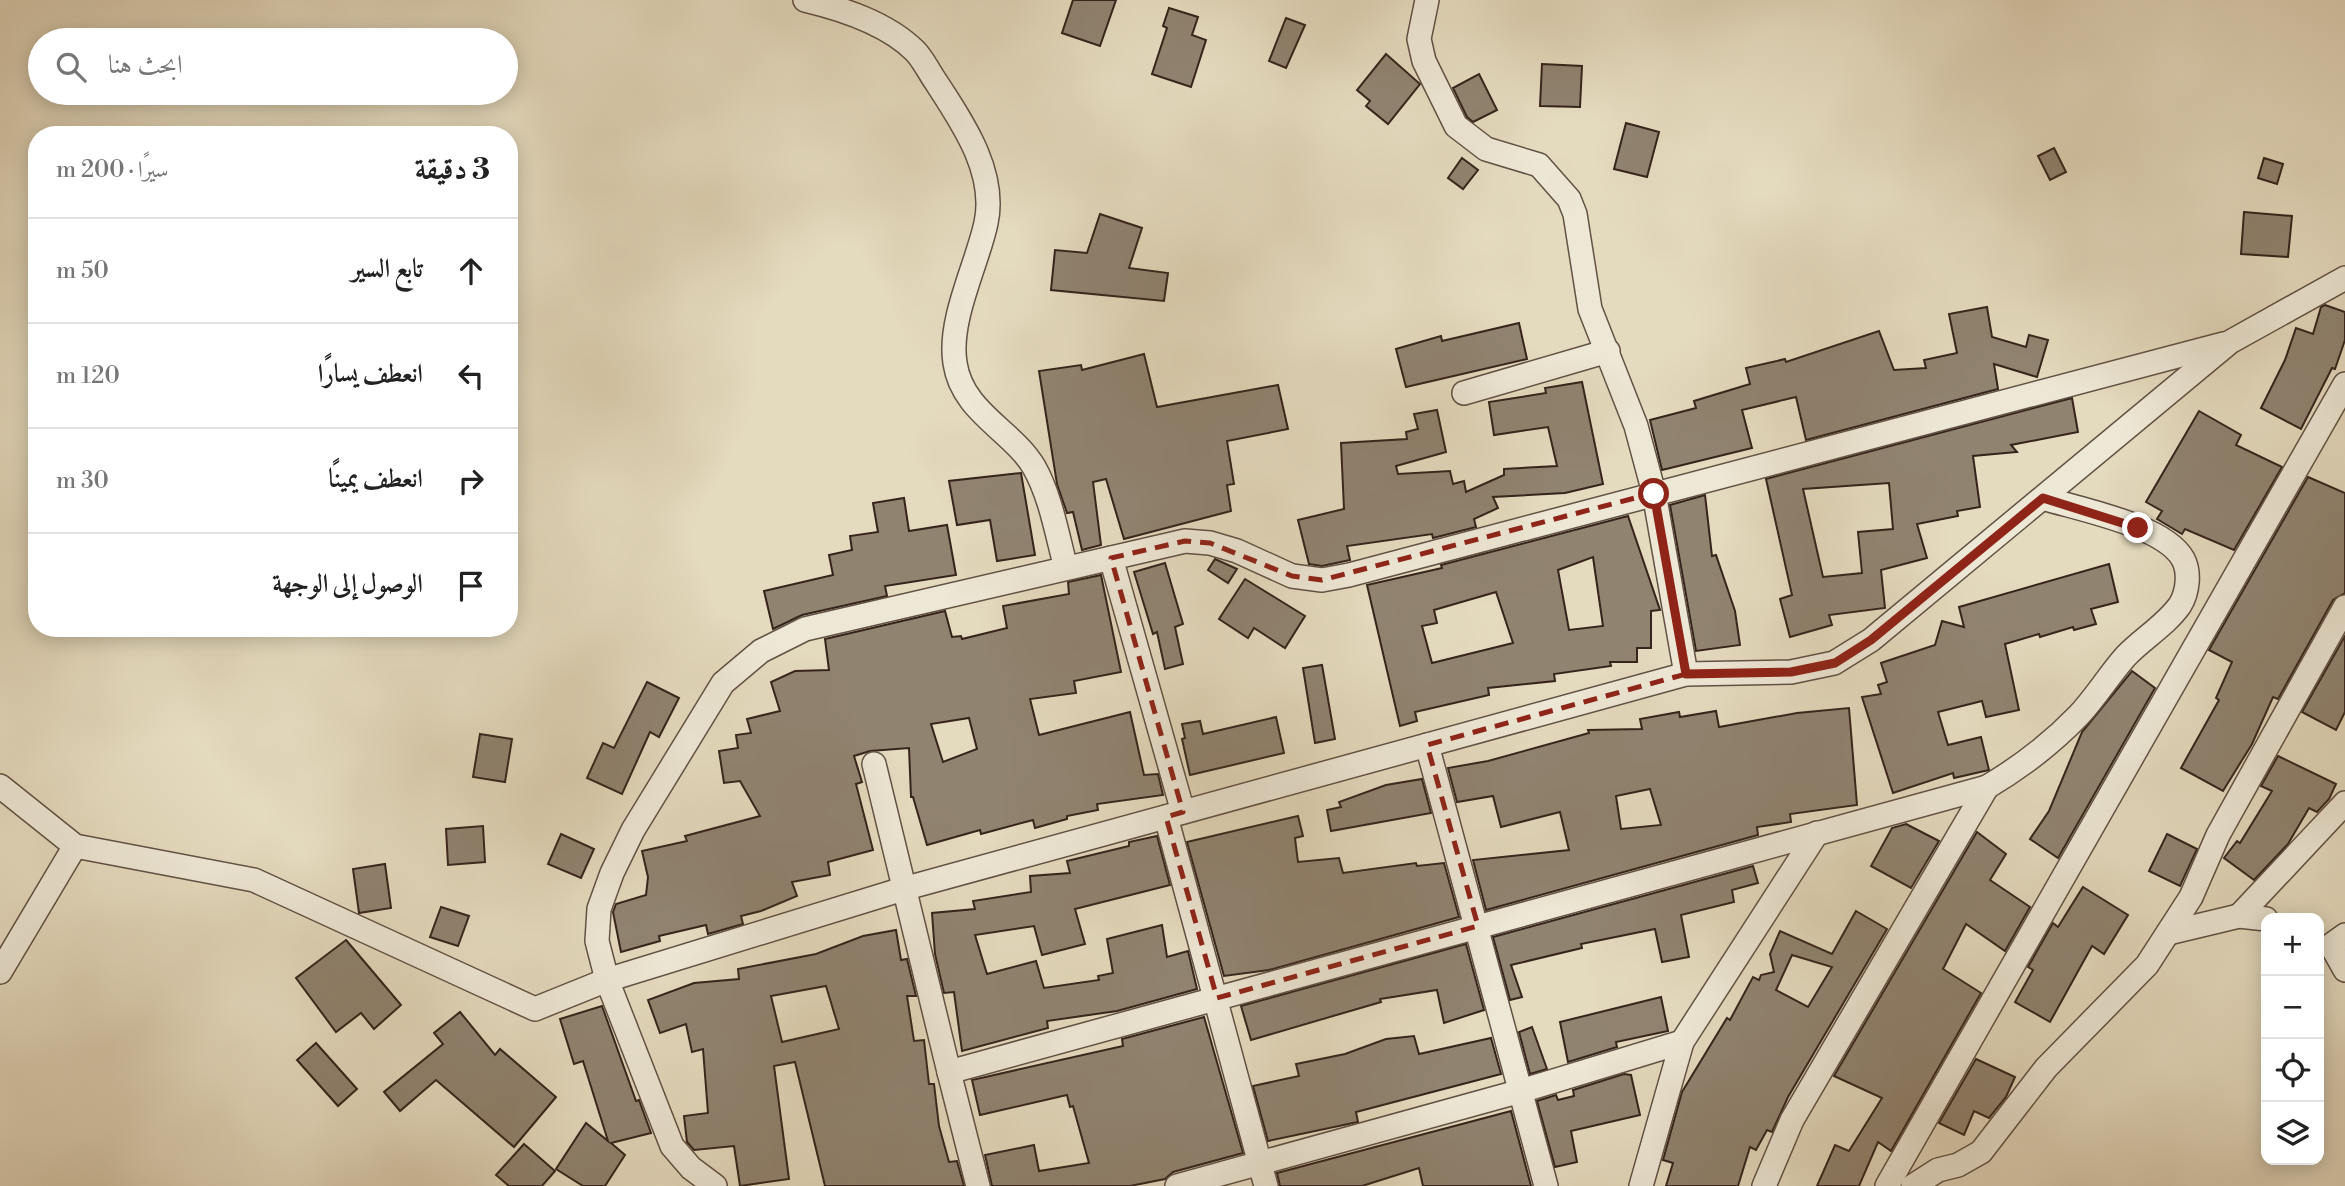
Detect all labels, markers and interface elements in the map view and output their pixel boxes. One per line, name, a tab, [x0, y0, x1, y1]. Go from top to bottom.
search box	[28, 28, 518, 105]
icon: search	[52, 48, 90, 86]
text: ابحث هنا	[108, 49, 183, 81]
text: 3 دقيقة	[415, 151, 490, 189]
text: سيرًا · 200 m	[56, 156, 169, 184]
icon: ahead	[452, 252, 490, 290]
text: تابع السير	[351, 253, 423, 285]
text: 50 m	[56, 257, 109, 285]
icon: left	[452, 357, 490, 395]
text: انعطف يسارًا	[318, 358, 423, 390]
text: 120 m	[56, 362, 120, 390]
icon: right	[452, 462, 490, 500]
text: انعطف يمينًا	[328, 463, 423, 495]
text: 30 m	[56, 467, 109, 495]
route start	[1638, 478, 1669, 509]
route end	[2122, 512, 2153, 543]
icon: arrive	[452, 567, 490, 605]
text: الوصول إلى الوجهة	[272, 568, 423, 600]
map controls	[2261, 913, 2324, 1165]
button: +	[2261, 913, 2324, 976]
button: −	[2261, 976, 2324, 1039]
button: locate	[2261, 1039, 2324, 1102]
button: layers	[2261, 1102, 2324, 1165]

